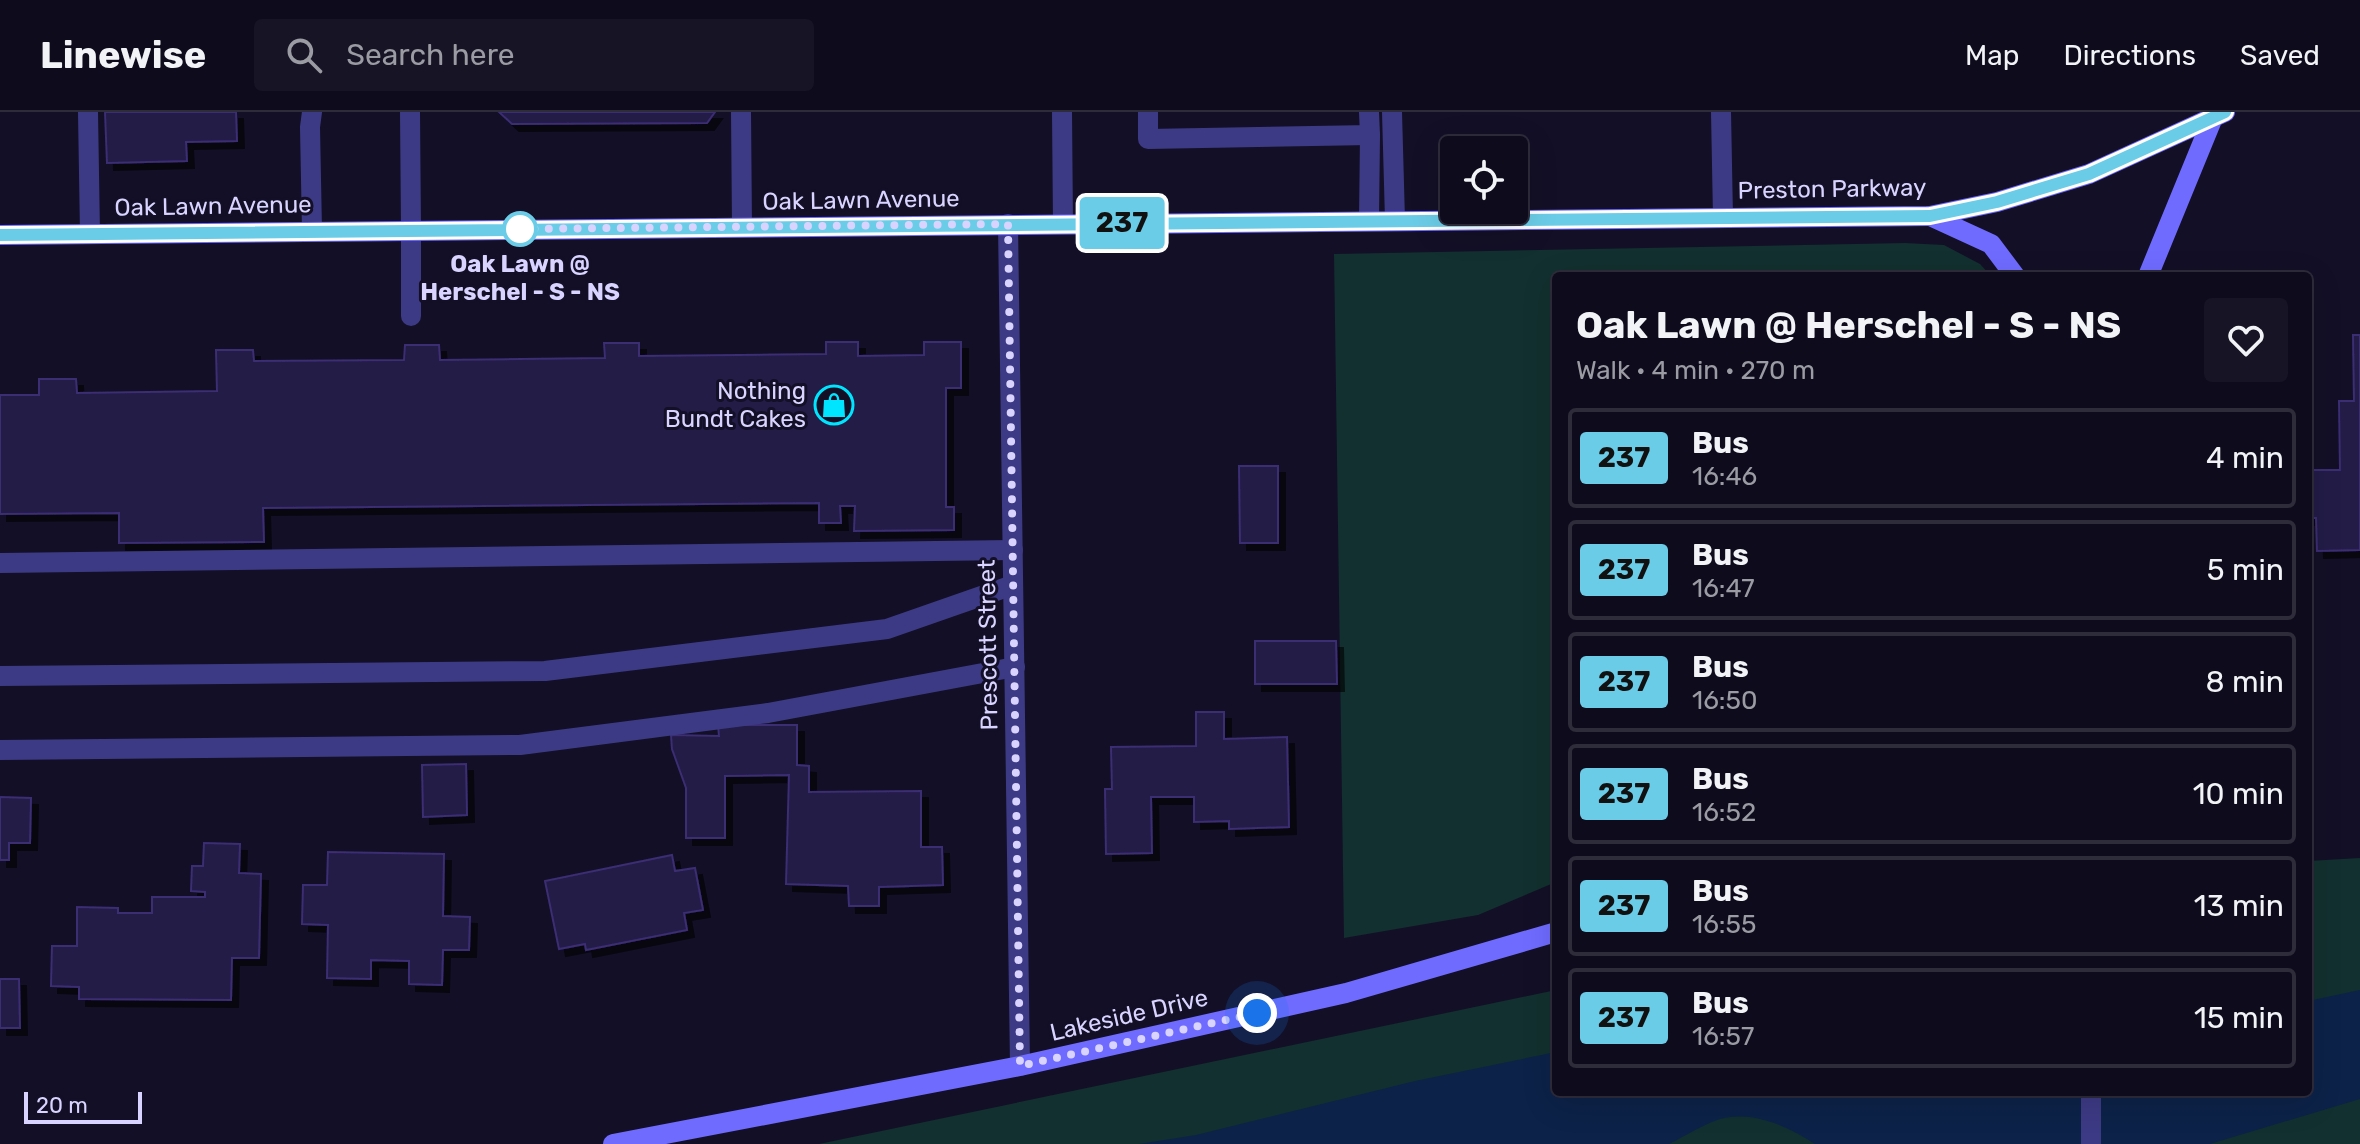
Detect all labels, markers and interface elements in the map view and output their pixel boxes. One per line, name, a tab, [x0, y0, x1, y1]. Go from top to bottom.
search box	[254, 19, 814, 91]
text: Linewise	[40, 32, 206, 78]
icon: search	[282, 33, 326, 77]
text: Search here	[346, 37, 515, 73]
text: Map	[1965, 39, 2019, 72]
text: Directions	[2063, 39, 2196, 72]
text: Saved	[2240, 39, 2320, 72]
map controls	[1440, 136, 1528, 224]
button: locate	[1440, 136, 1528, 224]
street label: Preston Parkway	[1737, 173, 1927, 205]
street label: Oak Lawn Avenue	[762, 184, 960, 216]
street label: Oak Lawn Avenue	[114, 190, 312, 222]
line badge: 237	[1076, 197, 1168, 249]
text: 237	[1096, 206, 1148, 239]
marker: Oak Lawn @ Herschel - S - NS	[503, 212, 537, 246]
place label: Oak Lawn @ Herschel - S - NS	[420, 250, 620, 306]
button: heart	[2204, 298, 2288, 382]
text: Oak Lawn @ Herschel - S - NS	[1576, 302, 2121, 348]
text: Walk · 4 min · 270 m	[1576, 355, 1815, 386]
place label: Nothing Bundt Cakes	[665, 377, 806, 433]
shop icon: Nothing Bundt Cakes	[813, 384, 855, 426]
text: Bus	[1692, 425, 1749, 461]
text: 4 min	[2206, 440, 2284, 476]
text: 237	[1598, 441, 1650, 474]
text: 16:46	[1692, 461, 1757, 492]
text: Bus	[1692, 537, 1749, 573]
text: 5 min	[2207, 552, 2284, 588]
text: 237	[1598, 553, 1650, 586]
street label: Prescott Street	[973, 559, 1003, 731]
text: 16:47	[1692, 573, 1754, 604]
text: Bus	[1692, 649, 1749, 685]
text: 8 min	[2205, 664, 2284, 700]
text: 237	[1598, 665, 1650, 698]
text: 16:50	[1692, 685, 1757, 716]
text: Bus	[1692, 761, 1749, 797]
text: 10 min	[2193, 776, 2284, 812]
text: 237	[1598, 777, 1650, 810]
text: 16:52	[1692, 797, 1756, 828]
text: Bus	[1692, 873, 1749, 909]
text: 13 min	[2194, 888, 2284, 924]
text: 237	[1598, 889, 1650, 922]
text: 16:55	[1692, 909, 1756, 940]
street label: Lakeside Drive	[1047, 983, 1211, 1047]
text: Bus	[1692, 985, 1749, 1021]
your location	[1237, 993, 1277, 1033]
text: 15 min	[2194, 1000, 2284, 1036]
text: 237	[1598, 1001, 1650, 1034]
text: 16:57	[1692, 1021, 1754, 1052]
scale bar	[24, 1088, 142, 1124]
text: 20 m	[36, 1092, 88, 1119]

